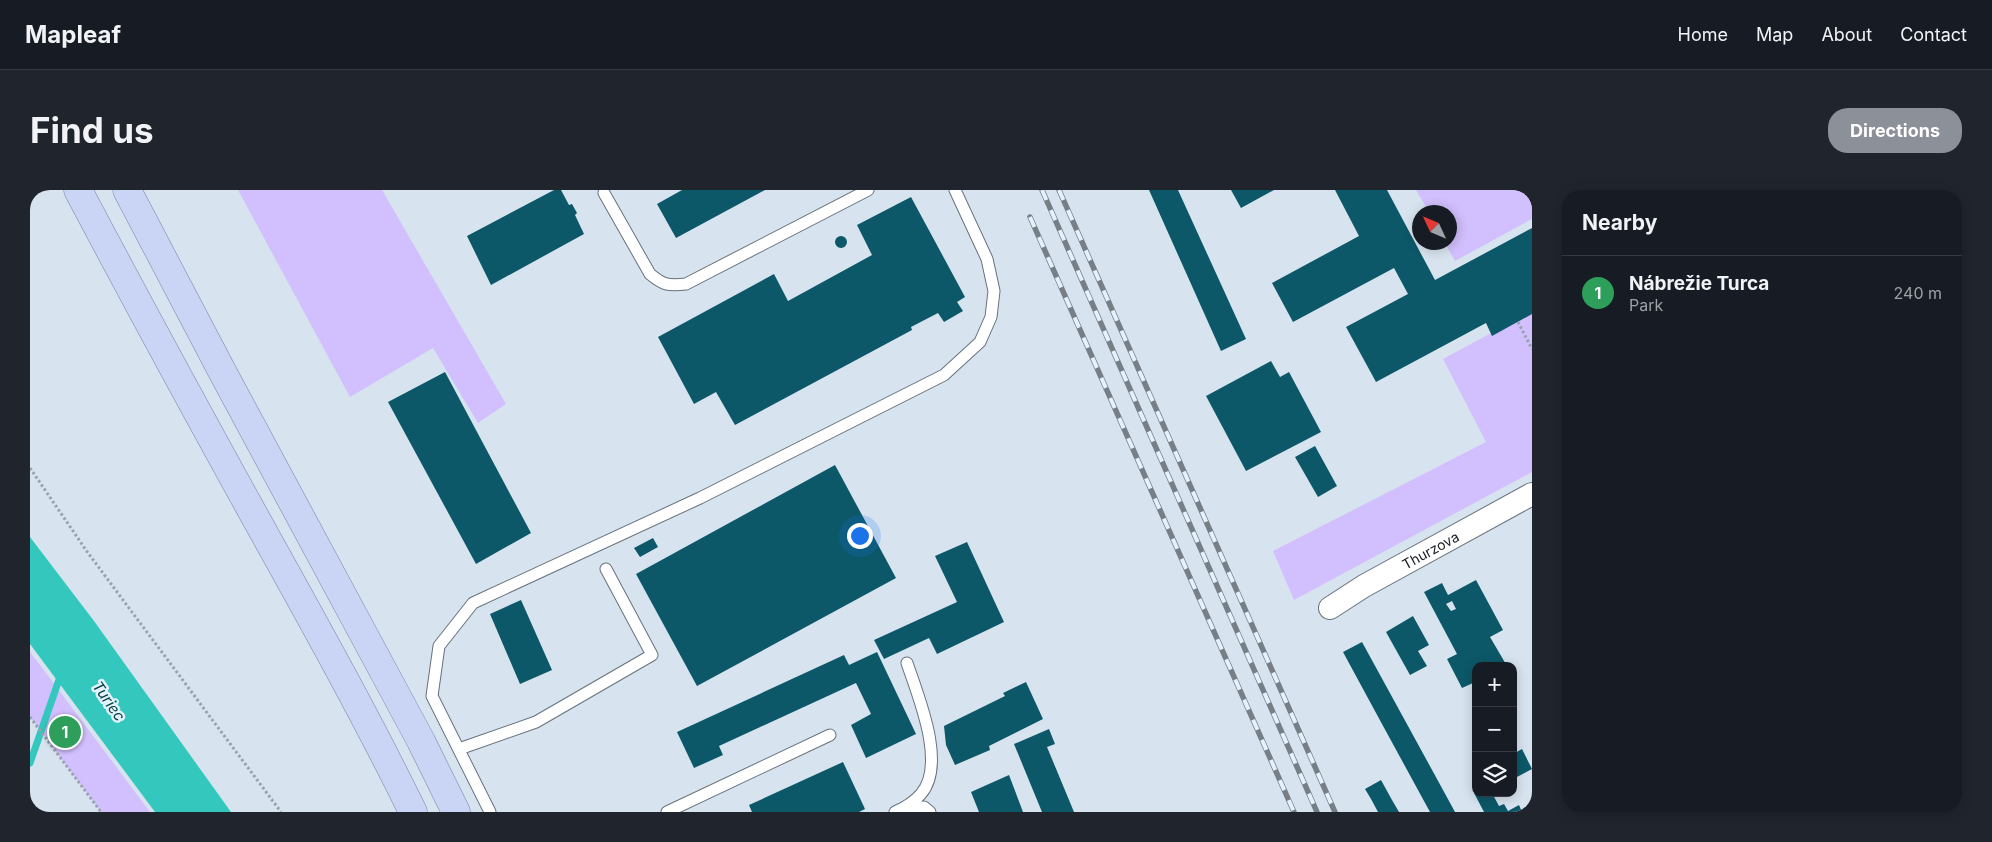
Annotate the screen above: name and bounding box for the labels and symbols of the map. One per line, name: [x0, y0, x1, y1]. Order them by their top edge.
north arrow: [1412, 205, 1457, 250]
your location: [847, 523, 873, 549]
street label: Thurzova: [1399, 527, 1462, 572]
water label: Turiec: [89, 677, 130, 725]
pin: 1: [49, 713, 81, 751]

